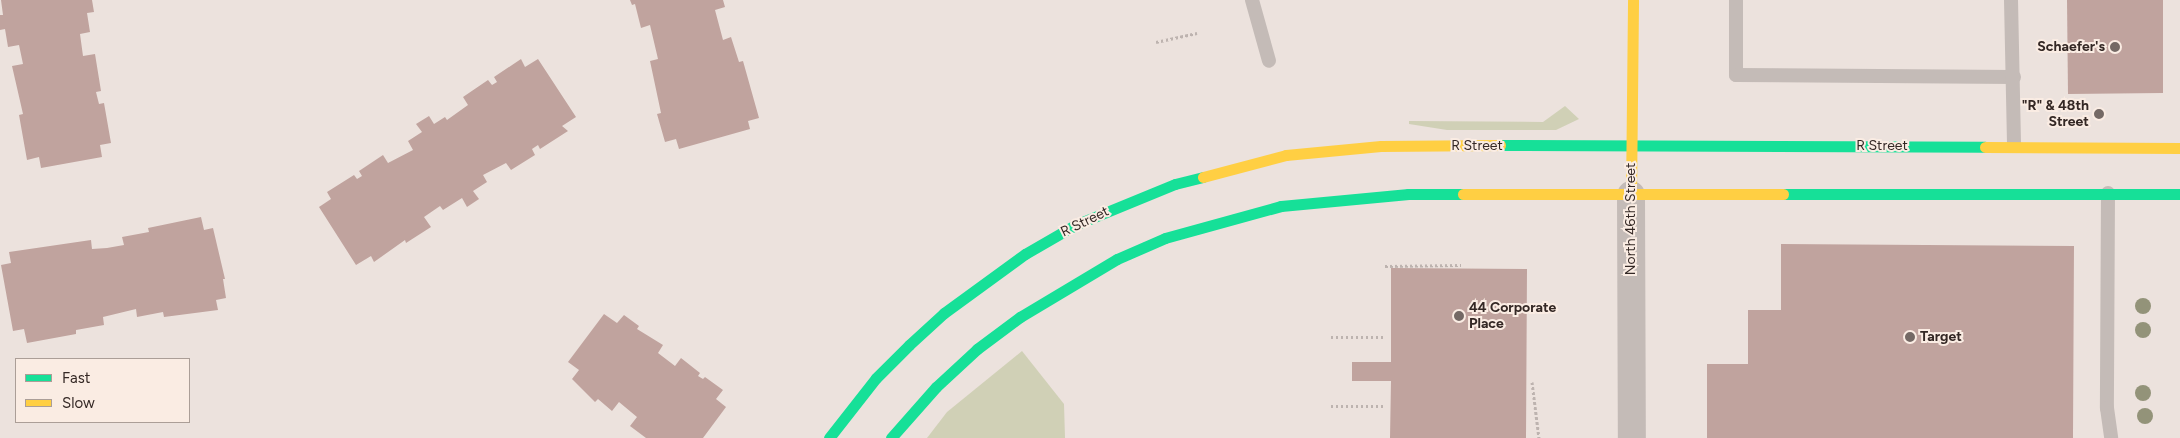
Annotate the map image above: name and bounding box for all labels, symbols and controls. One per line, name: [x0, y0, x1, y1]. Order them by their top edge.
place label: Schaefer's: [2037, 39, 2105, 55]
marker: Schaefer's: [2109, 41, 2121, 53]
place label: "R" & 48th Street: [2022, 98, 2089, 130]
marker: "R" & 48th Street: [2093, 108, 2105, 120]
street label: R Street: [1451, 138, 1503, 154]
street label: R Street: [1856, 138, 1908, 154]
street label: North 46th Street: [1623, 163, 1639, 275]
street label: R Street: [1058, 203, 1112, 241]
place label: 44 Corporate Place: [1469, 300, 1556, 332]
marker: 44 Corporate Place: [1453, 310, 1465, 322]
place label: Target: [1920, 329, 1962, 345]
marker: Target: [1904, 331, 1916, 343]
legend: [15, 358, 190, 423]
text: Fast: [62, 369, 90, 387]
text: Slow: [62, 394, 95, 412]

